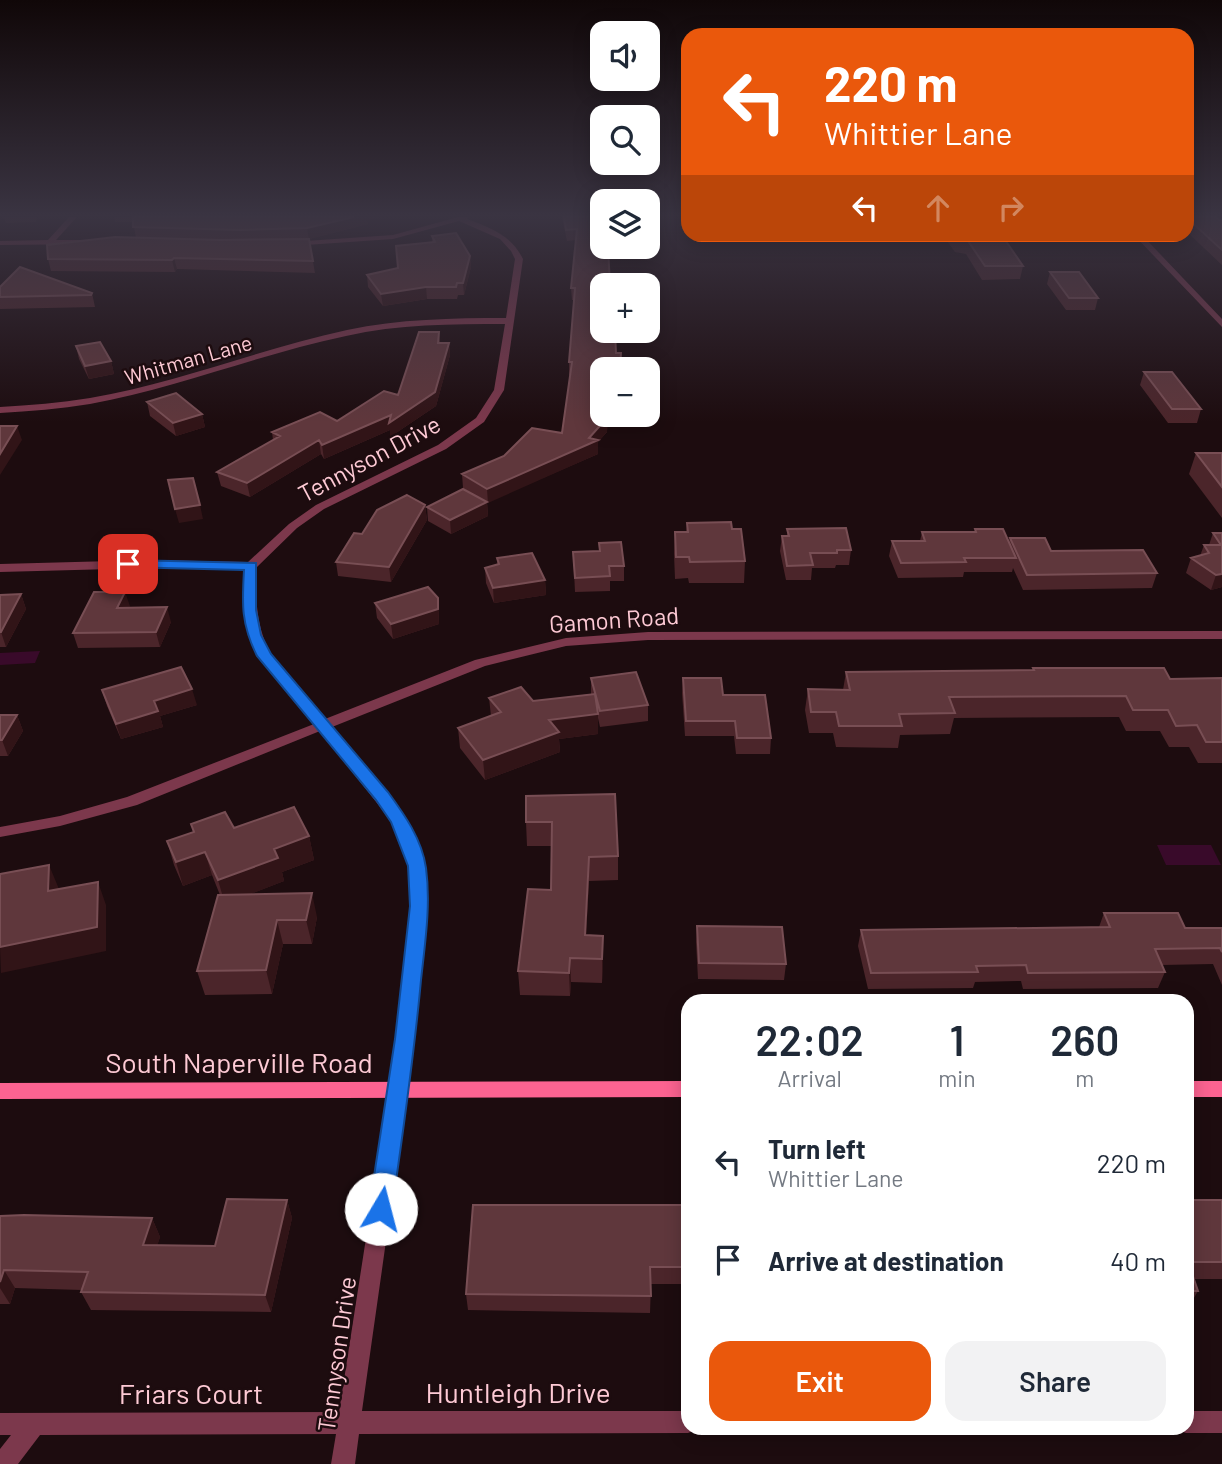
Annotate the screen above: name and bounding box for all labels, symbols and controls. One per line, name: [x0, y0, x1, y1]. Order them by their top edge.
map controls: [590, 21, 660, 427]
button: sound: [590, 21, 660, 91]
text: 220 m: [824, 53, 958, 112]
icon: left: [709, 56, 800, 147]
button: search: [590, 105, 660, 175]
text: Whittier Lane: [824, 113, 1013, 151]
button: layers: [590, 189, 660, 259]
icon: left: [846, 189, 884, 227]
icon: ahead: [919, 189, 957, 227]
icon: right: [992, 189, 1030, 227]
button: +: [590, 273, 660, 343]
street label: Whitman Lane: [121, 329, 255, 389]
button: −: [590, 357, 660, 427]
street label: Tennyson Drive: [293, 408, 445, 508]
pin: [98, 534, 158, 594]
icon: arrive: [109, 545, 147, 583]
street label: Gamon Road: [548, 600, 680, 638]
text: 22:02: [756, 1014, 864, 1064]
text: 1: [950, 1014, 964, 1064]
text: 260: [1050, 1014, 1119, 1064]
street label: South Naperville Road: [105, 1045, 373, 1079]
text: Arrival: [778, 1064, 842, 1092]
text: min: [938, 1064, 976, 1092]
text: m: [1075, 1064, 1094, 1092]
text: Turn left: [768, 1133, 866, 1164]
icon: left: [709, 1143, 747, 1181]
text: 220 m: [1097, 1147, 1166, 1178]
text: Whittier Lane: [768, 1164, 904, 1192]
position arrow: [344, 1172, 418, 1246]
icon: arrive: [709, 1241, 747, 1279]
text: Arrive at destination: [768, 1245, 1004, 1276]
text: 40 m: [1110, 1245, 1166, 1276]
street label: Tennyson Drive: [311, 1274, 361, 1434]
button: Exit: [709, 1341, 931, 1421]
button: Share: [945, 1341, 1166, 1421]
street label: Huntleigh Drive: [425, 1375, 611, 1409]
street label: Friars Court: [119, 1376, 263, 1410]

